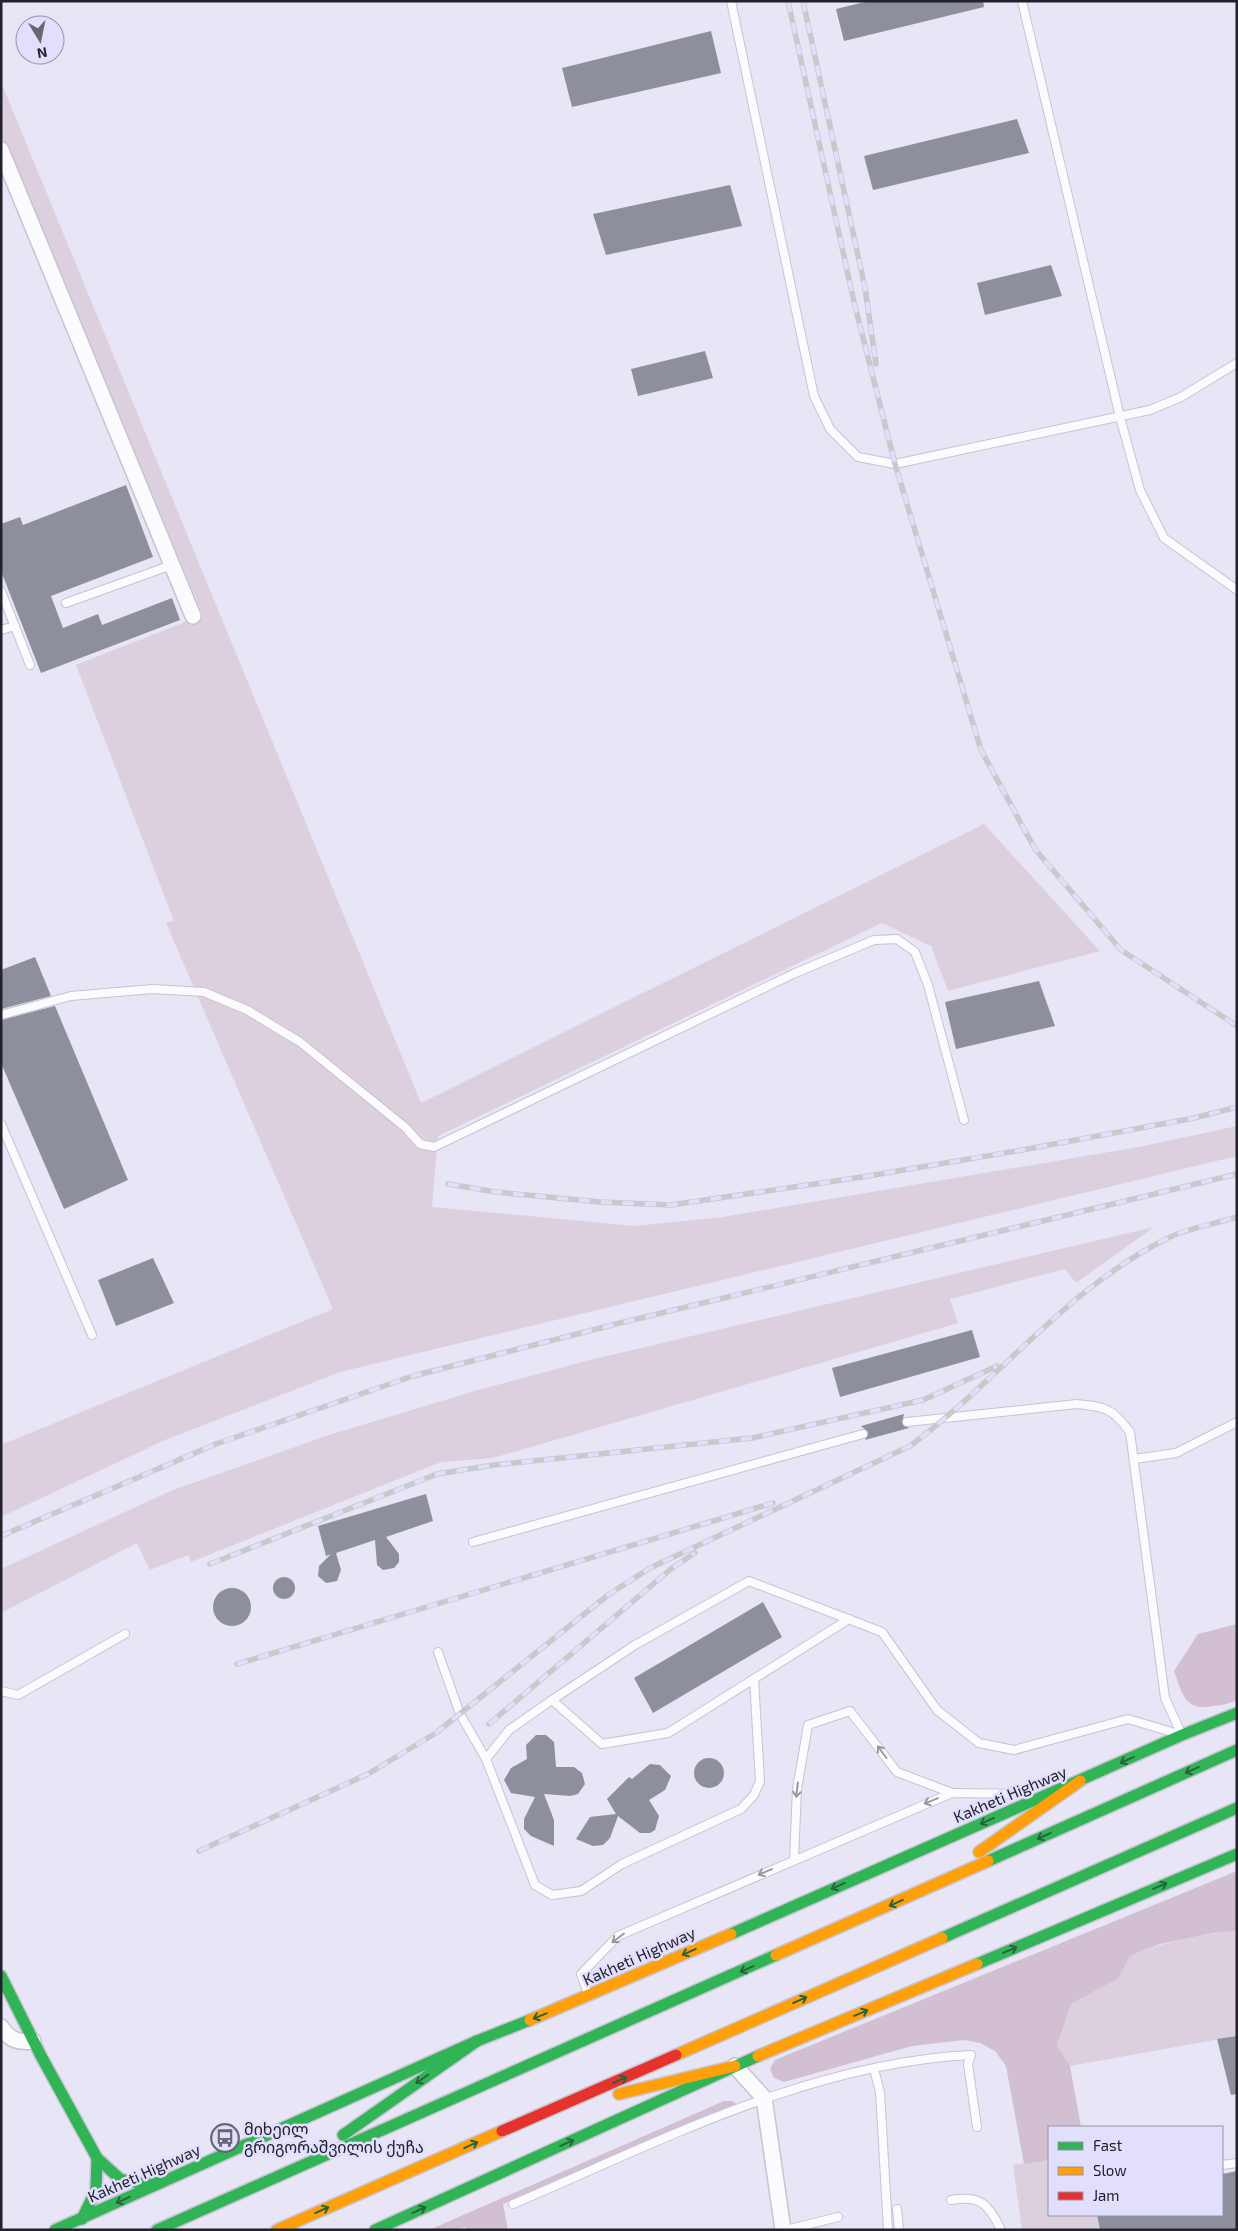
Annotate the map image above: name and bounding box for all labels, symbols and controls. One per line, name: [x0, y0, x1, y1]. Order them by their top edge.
north arrow: [15, 15, 65, 65]
text: N: [36, 44, 49, 63]
one-way arrow: [876, 1746, 887, 1759]
one-way arrow: [1120, 1755, 1135, 1765]
street label: Kakheti Highway: [950, 1761, 1070, 1826]
one-way arrow: [1185, 1766, 1200, 1775]
one-way arrow: [792, 1782, 802, 1798]
one-way arrow: [924, 1797, 939, 1806]
one-way arrow: [980, 1817, 995, 1827]
one-way arrow: [1037, 1832, 1052, 1842]
one-way arrow: [758, 1867, 773, 1877]
one-way arrow: [1152, 1881, 1167, 1891]
one-way arrow: [831, 1882, 846, 1892]
one-way arrow: [889, 1898, 904, 1908]
street label: Kakheti Highway: [580, 1922, 698, 1989]
one-way arrow: [611, 1932, 624, 1943]
one-way arrow: [1002, 1944, 1017, 1954]
one-way arrow: [682, 1947, 697, 1957]
one-way arrow: [740, 1964, 755, 1974]
one-way arrow: [792, 1995, 807, 2005]
one-way arrow: [853, 2008, 868, 2017]
one-way arrow: [533, 2011, 548, 2021]
one-way arrow: [416, 2074, 430, 2084]
one-way arrow: [612, 2075, 627, 2085]
place label: მიხეილ გრიგორაშვილის ქუჩა: [244, 2119, 424, 2158]
bus stop icon: მიხეილ გრიგორაშვილის ქუჩა: [210, 2123, 240, 2153]
legend: [1048, 2126, 1223, 2216]
text: Fast: [1093, 2136, 1123, 2154]
one-way arrow: [559, 2137, 574, 2147]
street label: Kakheti Highway: [85, 2139, 203, 2206]
one-way arrow: [463, 2140, 478, 2150]
text: Slow: [1093, 2161, 1127, 2179]
text: Jam: [1093, 2186, 1119, 2204]
one-way arrow: [116, 2196, 131, 2206]
one-way arrow: [411, 2204, 426, 2214]
one-way arrow: [314, 2205, 329, 2215]

